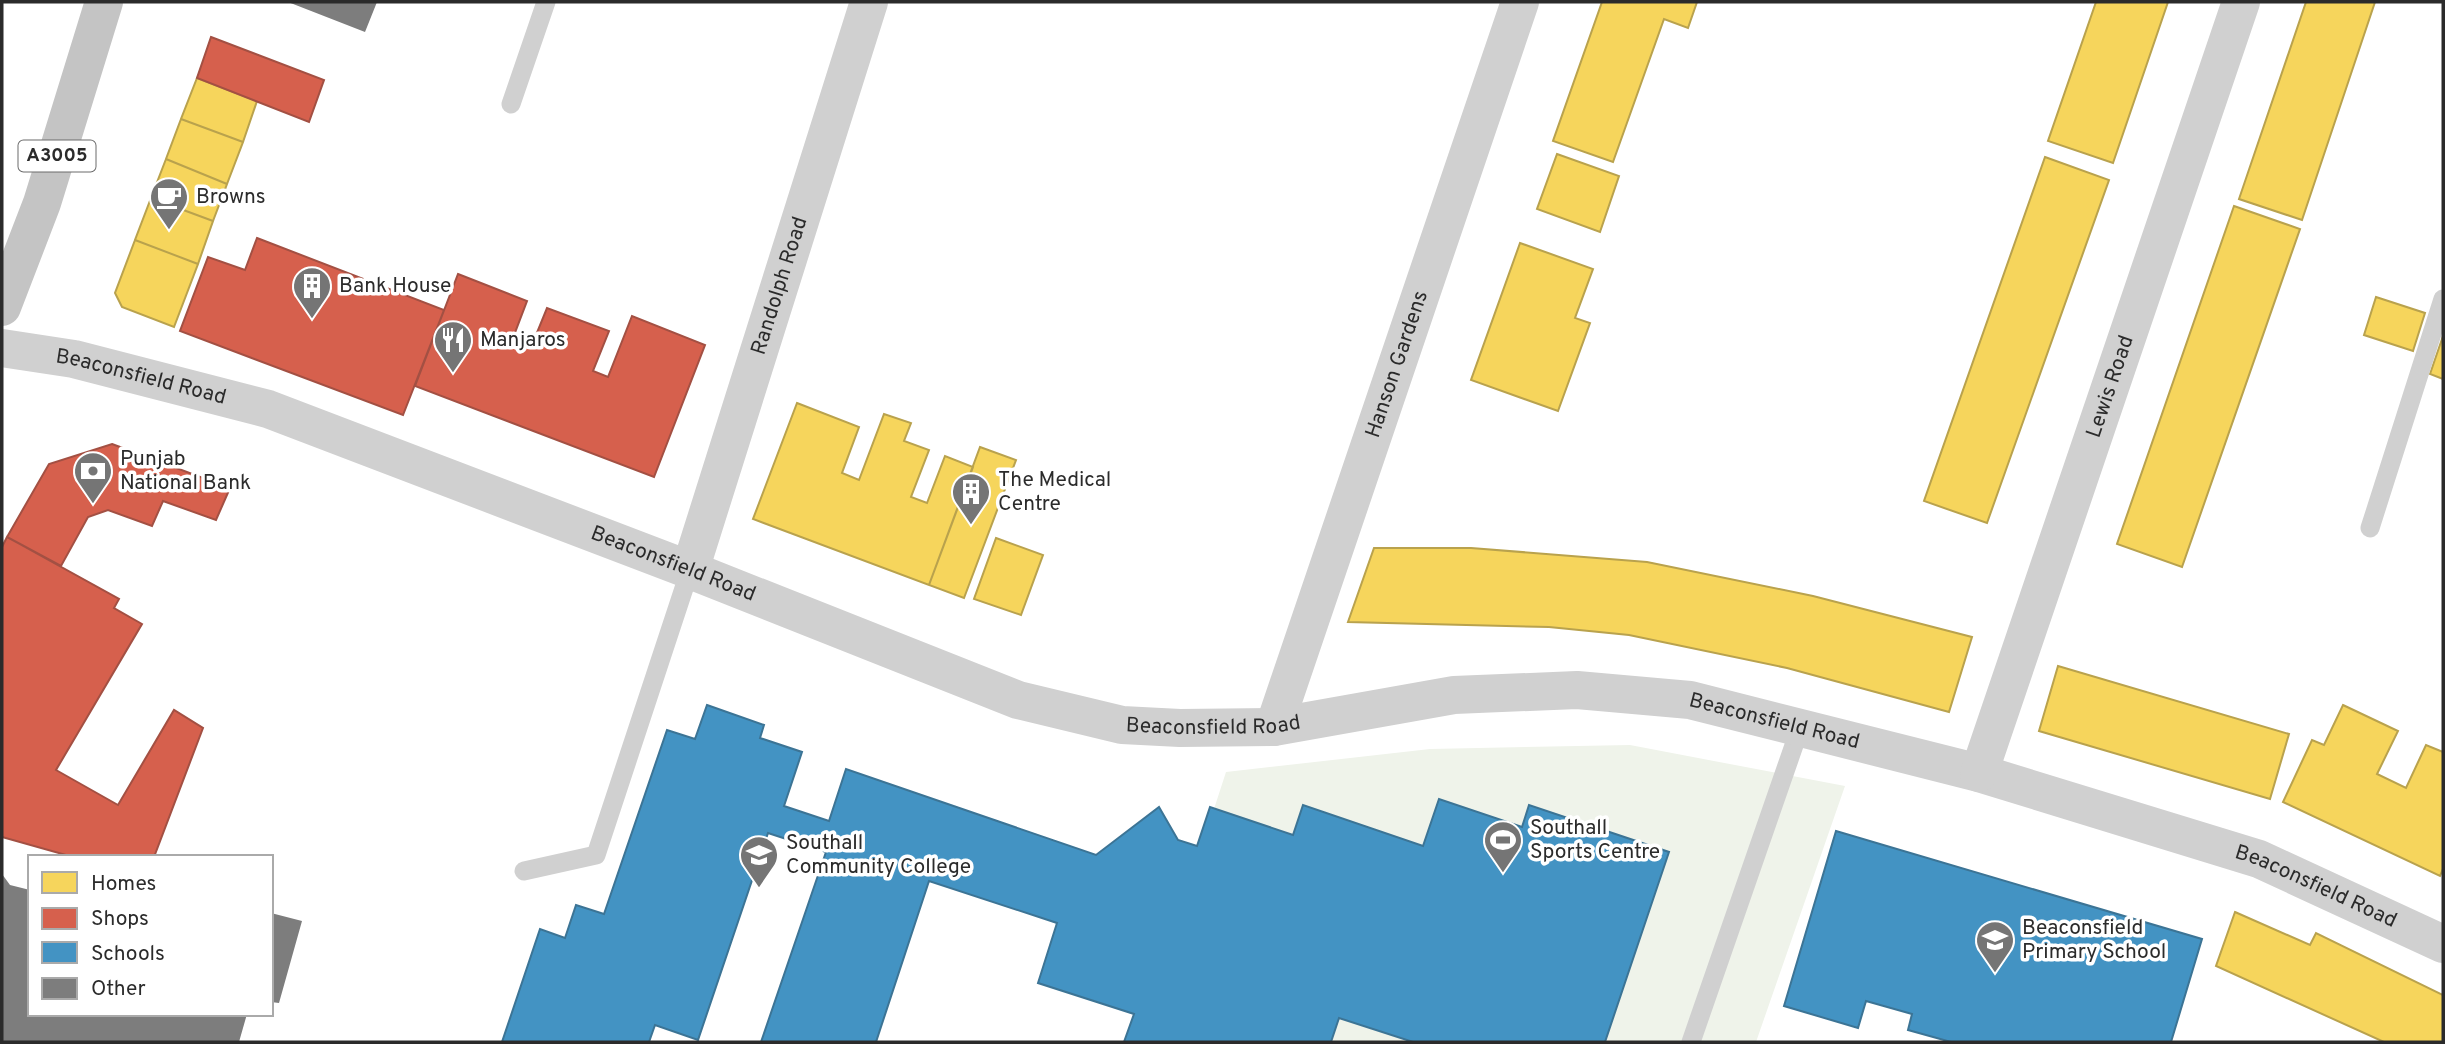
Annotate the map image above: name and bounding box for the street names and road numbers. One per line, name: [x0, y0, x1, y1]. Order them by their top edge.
road number: A3005: [18, 140, 96, 172]
street label: Randolph Road: [745, 213, 814, 358]
street label: Hanson Gardens: [1360, 287, 1435, 441]
street label: Lewis Road: [2080, 332, 2140, 442]
street label: Beaconsfield Road: [54, 343, 229, 411]
street label: Beaconsfield Road: [587, 520, 760, 608]
street label: Beaconsfield Road: [1686, 687, 1862, 756]
street label: Beaconsfield Road: [1125, 709, 1303, 742]
street label: Beaconsfield Road: [2232, 839, 2401, 934]

